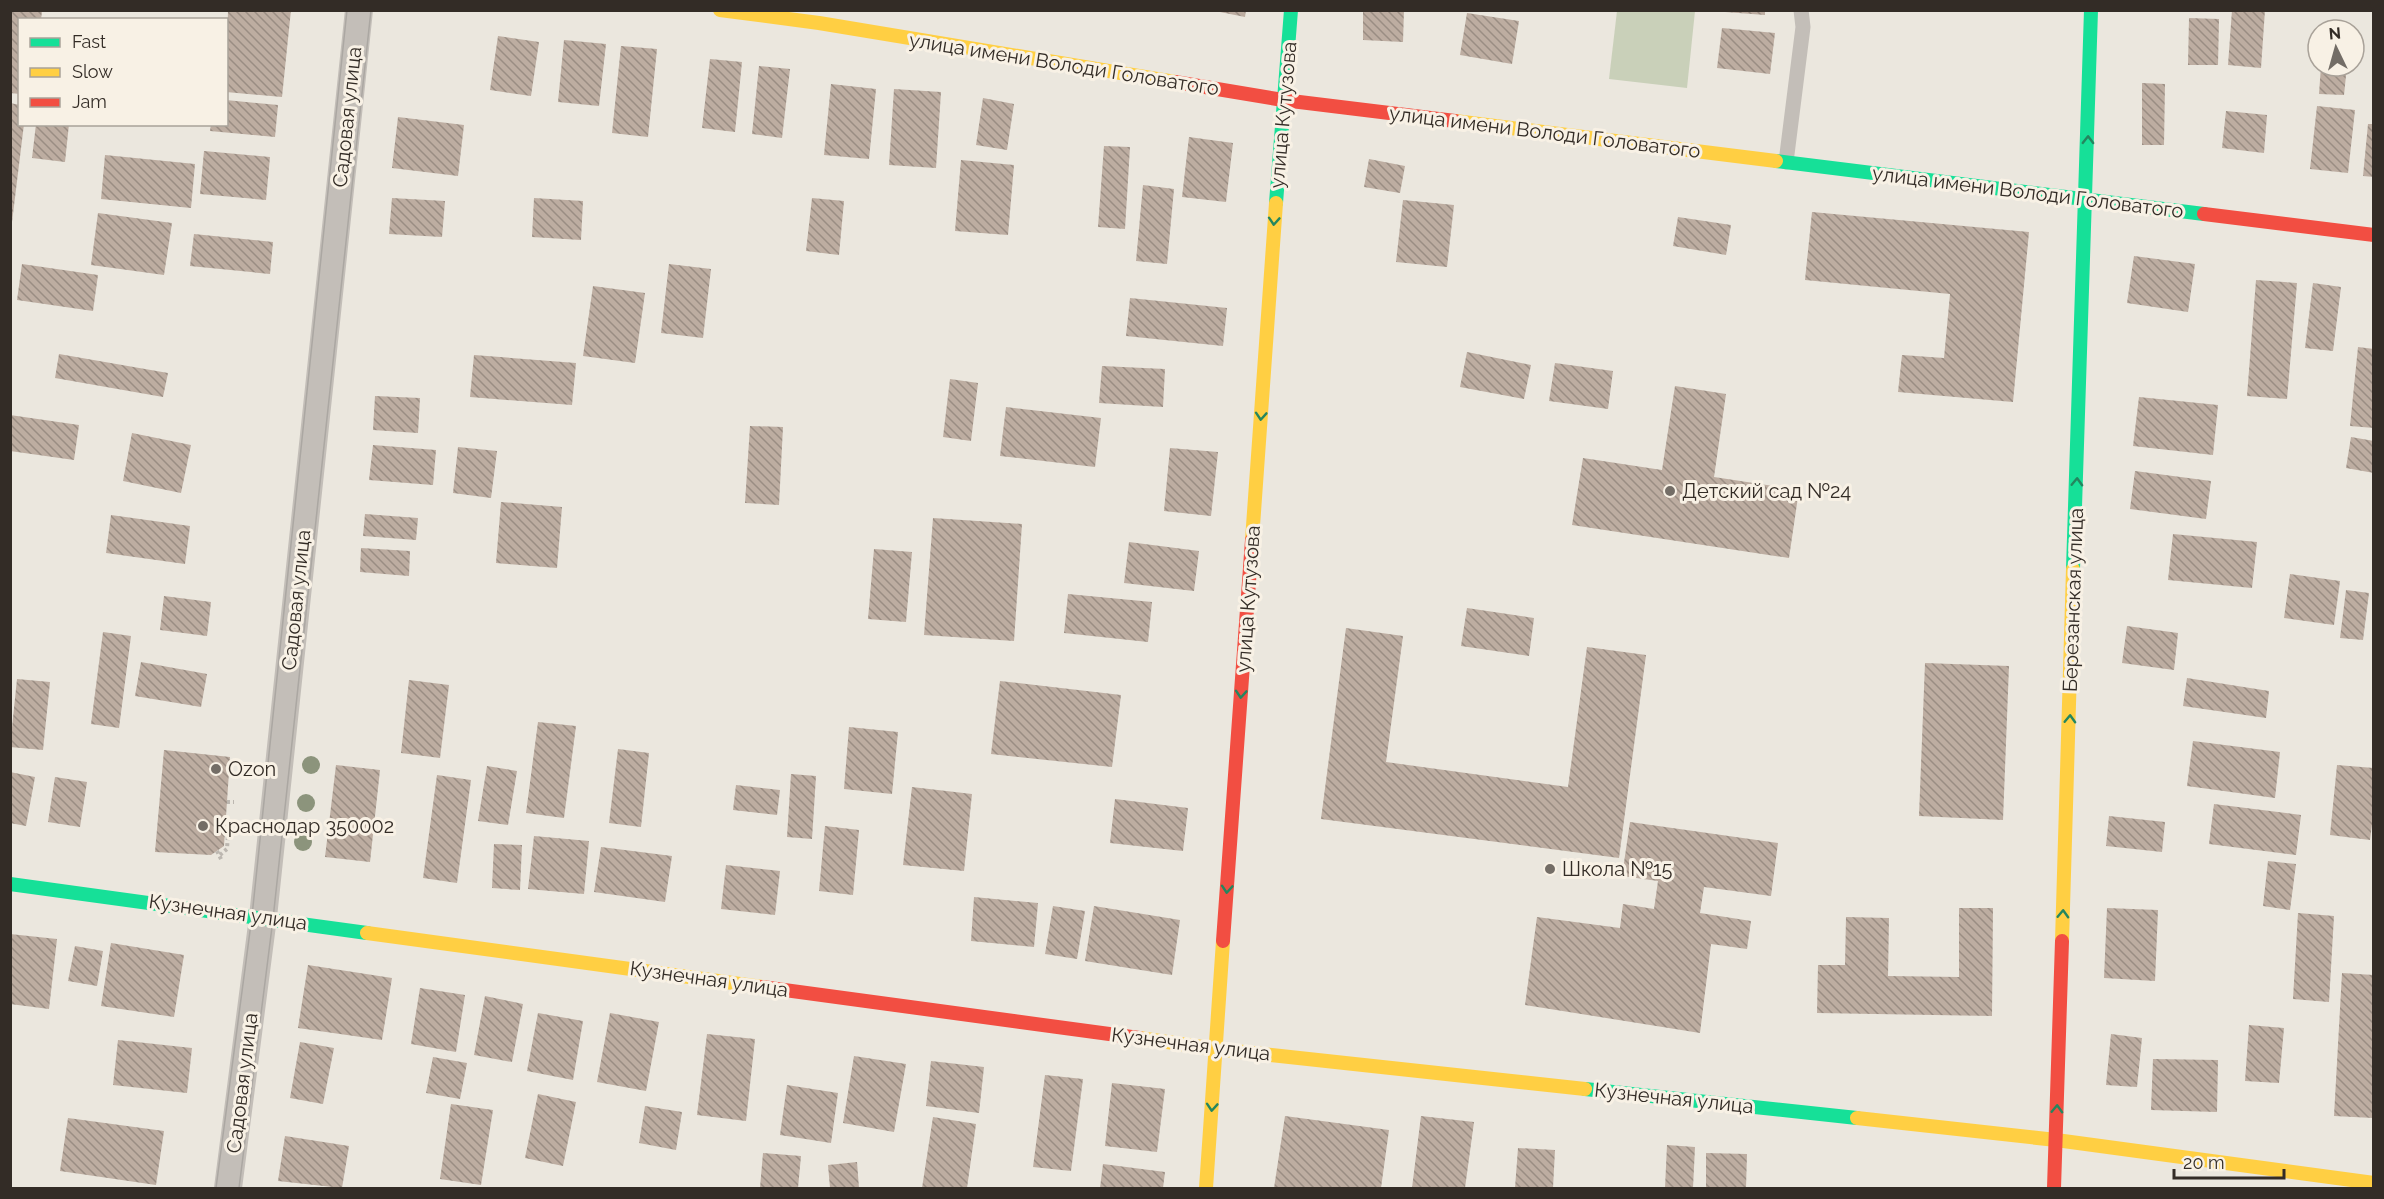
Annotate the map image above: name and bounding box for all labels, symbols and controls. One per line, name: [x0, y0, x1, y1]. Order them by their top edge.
legend: [18, 18, 228, 126]
north arrow: [2306, 18, 2366, 78]
text: N: [2328, 24, 2342, 44]
street label: улица имени Володи Головатого: [907, 28, 1221, 100]
text: Fast: [72, 31, 106, 52]
street label: улица Кутузова: [1265, 40, 1301, 190]
street label: Садовая улица: [328, 46, 366, 188]
text: Slow: [72, 61, 113, 82]
text: Jam: [72, 91, 107, 112]
street label: улица имени Володи Головатого: [1388, 101, 1702, 163]
one-way arrow: [2082, 136, 2094, 145]
street label: улица имени Володи Головатого: [1871, 161, 2185, 223]
one-way arrow: [1268, 217, 1281, 226]
one-way arrow: [1254, 411, 1267, 420]
one-way arrow: [2071, 478, 2084, 487]
place label: Детский сад №24: [1682, 479, 1851, 503]
marker: Детский сад №24: [1663, 484, 1677, 498]
street label: Березанская улица: [2058, 507, 2088, 693]
street label: улица Кутузова: [1231, 525, 1265, 673]
street label: Садовая улица: [277, 529, 315, 671]
one-way arrow: [1235, 690, 1248, 699]
one-way arrow: [2063, 715, 2076, 724]
place label: Ozon: [228, 757, 276, 781]
marker: Ozon: [209, 762, 223, 776]
place label: Краснодар 350002: [215, 814, 394, 838]
marker: Краснодар 350002: [196, 819, 210, 833]
place label: Школа №15: [1562, 857, 1672, 881]
marker: Школа №15: [1543, 862, 1557, 876]
one-way arrow: [1221, 884, 1234, 893]
street label: Кузнечная улица: [147, 889, 309, 935]
one-way arrow: [2057, 910, 2070, 919]
street label: Кузнечная улица: [628, 956, 790, 1002]
street label: Садовая улица: [221, 1011, 263, 1155]
street label: Кузнечная улица: [1110, 1022, 1272, 1066]
street label: Кузнечная улица: [1593, 1078, 1755, 1118]
one-way arrow: [1205, 1103, 1218, 1112]
one-way arrow: [2051, 1105, 2063, 1114]
scale bar: [2174, 1142, 2284, 1180]
text: 20 m: [2183, 1152, 2225, 1173]

